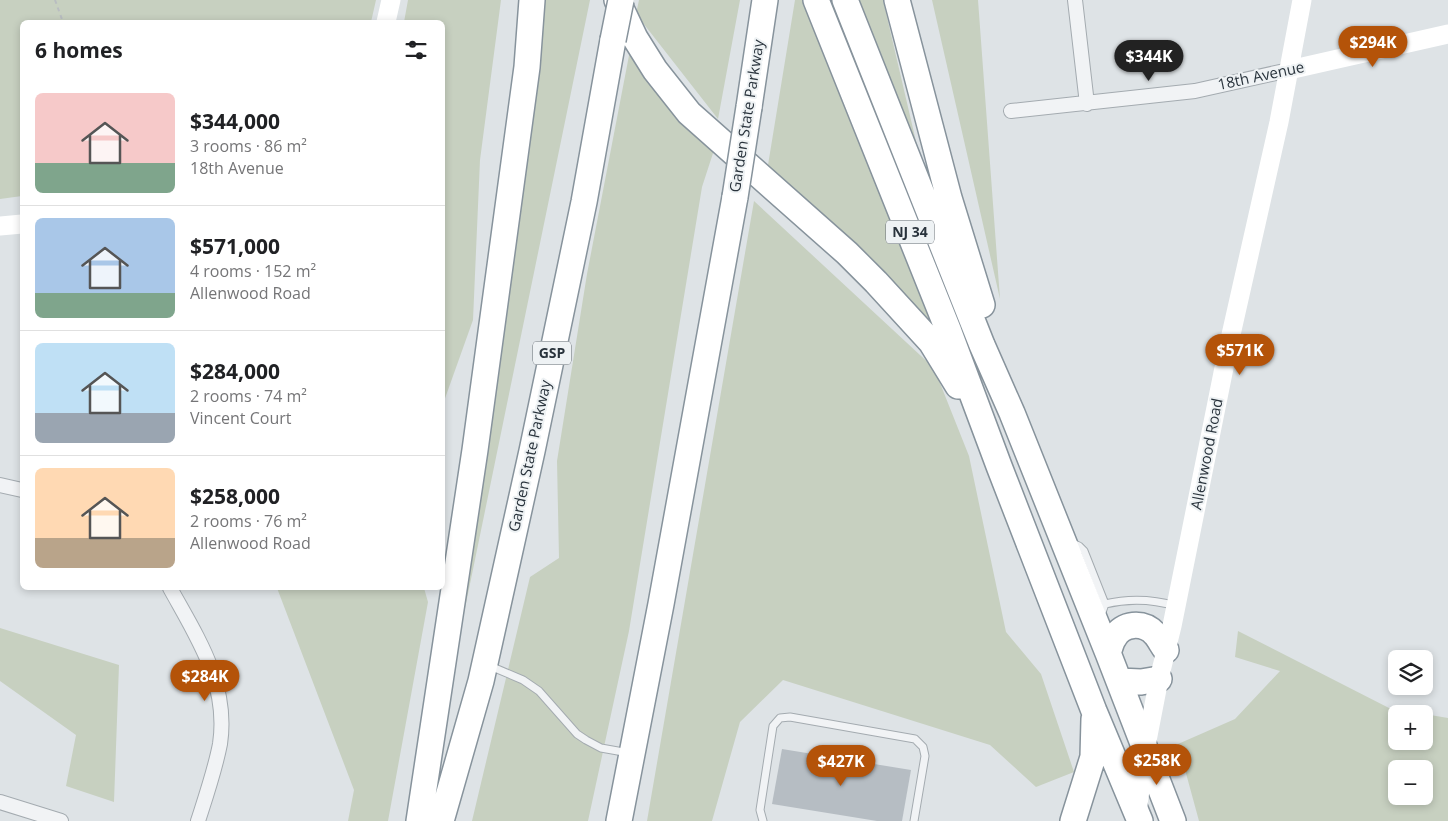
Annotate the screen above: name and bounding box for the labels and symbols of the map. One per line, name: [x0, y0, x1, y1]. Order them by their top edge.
pin: $294K: [1338, 26, 1408, 68]
street label: Garden State Parkway: [724, 38, 768, 194]
pin: $344K: [1114, 39, 1184, 82]
street label: 18th Avenue: [1216, 56, 1306, 94]
road number: NJ 34: [886, 220, 934, 243]
pin: $571K: [1205, 334, 1275, 376]
road number: GSP: [533, 342, 571, 364]
street label: Garden State Parkway: [503, 378, 555, 533]
street label: Allenwood Road: [1185, 396, 1227, 511]
pin: $284K: [170, 660, 240, 702]
pin: $427K: [806, 744, 876, 787]
pin: $258K: [1122, 744, 1192, 786]

